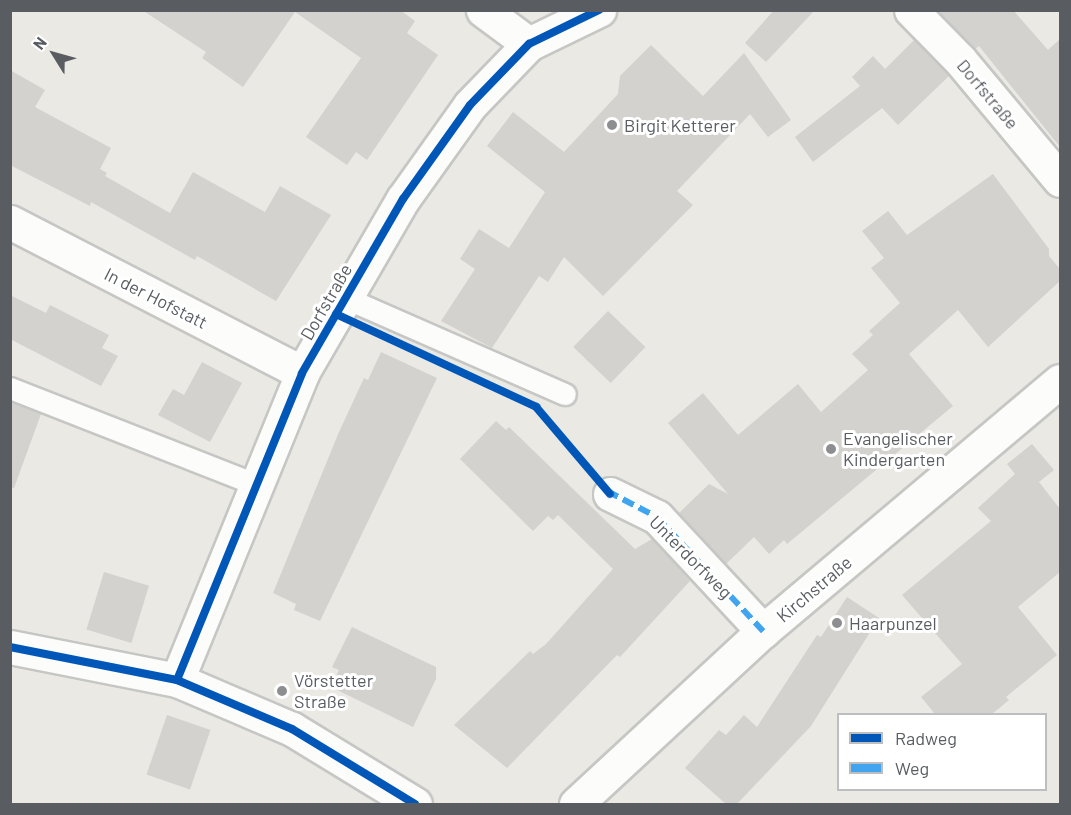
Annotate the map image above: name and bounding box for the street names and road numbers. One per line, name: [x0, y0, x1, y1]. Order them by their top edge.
street label: Dorfstraße: [953, 55, 1023, 133]
street label: Dorfstraße: [296, 260, 356, 344]
street label: In der Hofstatt: [101, 263, 211, 333]
street label: Unterdorfweg: [645, 511, 737, 603]
street label: Kirchstraße: [772, 551, 856, 627]

